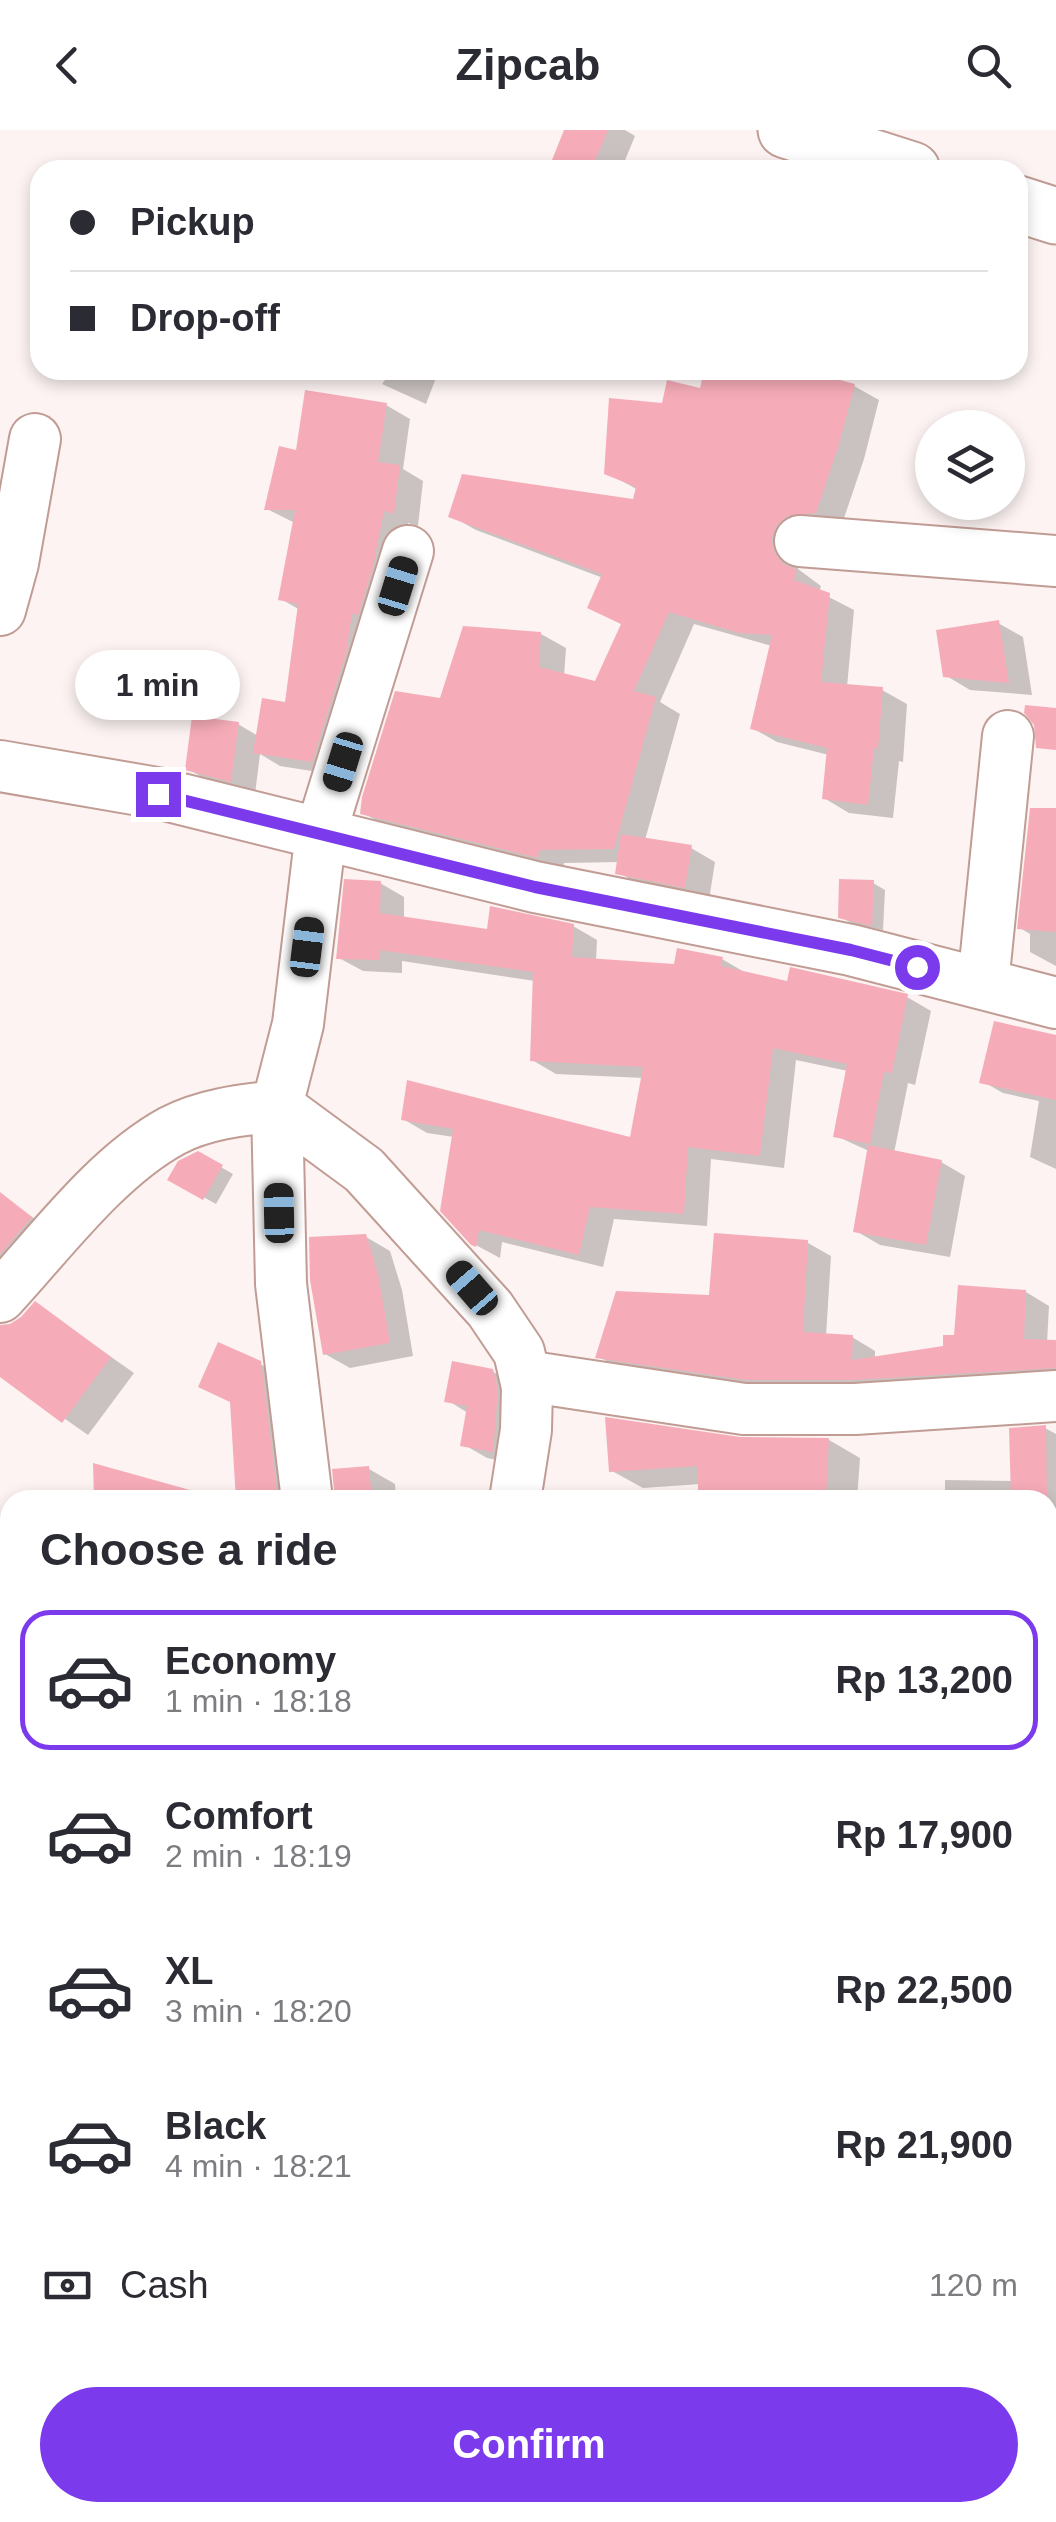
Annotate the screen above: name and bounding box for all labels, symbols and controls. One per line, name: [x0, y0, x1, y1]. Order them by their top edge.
icon: back: [40, 38, 95, 93]
icon: search: [961, 38, 1016, 93]
text: Zipcab: [455, 39, 601, 90]
text: Pickup: [130, 201, 255, 243]
text: Drop-off: [130, 297, 280, 339]
map controls: [915, 410, 1025, 520]
button: layers: [915, 410, 1025, 520]
car: [375, 553, 421, 619]
callout: 1 min: [76, 649, 240, 719]
text: 1 min: [116, 667, 199, 703]
car: [320, 729, 366, 795]
route end: [136, 772, 181, 817]
car: [288, 915, 326, 979]
route start: [895, 945, 940, 990]
car: [263, 1183, 295, 1243]
car: [441, 1256, 503, 1320]
text: Choose a ride: [40, 1524, 338, 1575]
icon: car: [45, 1635, 135, 1725]
text: Economy: [165, 1640, 336, 1682]
text: Rp 13,200: [836, 1659, 1013, 1701]
text: 1 min · 18:18: [165, 1683, 352, 1719]
icon: car: [45, 1790, 135, 1880]
text: Comfort: [165, 1795, 313, 1837]
text: Rp 17,900: [836, 1814, 1013, 1856]
text: 2 min · 18:19: [165, 1838, 352, 1874]
icon: car: [45, 1945, 135, 2035]
text: XL: [165, 1950, 214, 1992]
text: Rp 22,500: [836, 1969, 1013, 2011]
text: 3 min · 18:20: [165, 1993, 352, 2029]
icon: car: [45, 2100, 135, 2190]
text: Black: [165, 2105, 266, 2147]
text: Rp 21,900: [836, 2124, 1013, 2166]
text: 4 min · 18:21: [165, 2148, 352, 2184]
icon: cash: [40, 2258, 95, 2313]
text: Cash: [120, 2264, 209, 2306]
text: 120 m: [929, 2267, 1018, 2303]
button: Confirm: [40, 2387, 1018, 2502]

